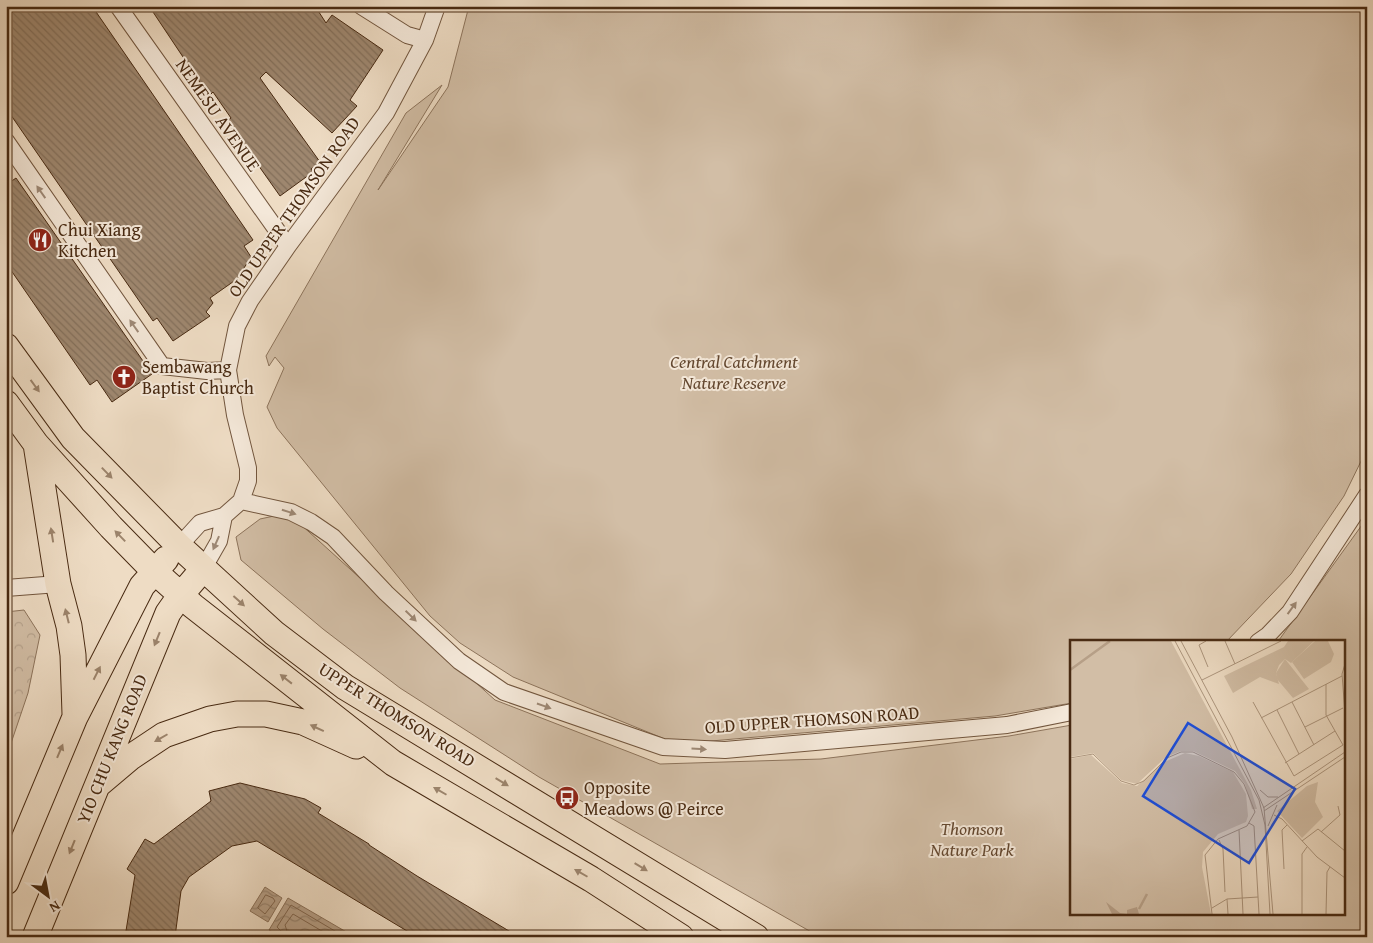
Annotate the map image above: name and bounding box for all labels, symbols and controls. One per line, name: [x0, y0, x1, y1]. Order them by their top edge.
street label: NEMESU AVENUE: [169, 53, 267, 177]
street label: OLD UPPER THOMSON ROAD: [221, 111, 366, 303]
one-way arrow: [36, 186, 46, 199]
place label: Chui Xiang Kitchen: [58, 216, 140, 264]
restaurant icon: Chui Xiang Kitchen: [27, 227, 53, 253]
one-way arrow: [129, 319, 139, 333]
park label: Central Catchment Nature Reserve: [670, 348, 798, 396]
place label: Sembawang Baptist Church: [142, 353, 254, 401]
church icon: Sembawang Baptist Church: [111, 364, 137, 390]
one-way arrow: [30, 379, 40, 393]
one-way arrow: [100, 467, 112, 479]
one-way arrow: [281, 509, 296, 517]
one-way arrow: [47, 527, 55, 543]
one-way arrow: [114, 531, 126, 543]
one-way arrow: [212, 536, 220, 550]
one-way arrow: [233, 595, 245, 607]
one-way arrow: [1287, 601, 1297, 614]
one-way arrow: [63, 609, 71, 624]
one-way arrow: [405, 610, 417, 622]
one-way arrow: [153, 632, 161, 646]
inset map: [1070, 640, 1346, 916]
street label: UPPER THOMSON ROAD: [314, 655, 481, 774]
one-way arrow: [93, 666, 101, 680]
street label: YIO CHU KANG ROAD: [69, 670, 154, 828]
one-way arrow: [279, 674, 293, 684]
street label: OLD UPPER THOMSON ROAD: [704, 699, 920, 740]
one-way arrow: [537, 702, 552, 710]
one-way arrow: [310, 724, 324, 732]
one-way arrow: [153, 734, 168, 742]
one-way arrow: [56, 744, 64, 758]
one-way arrow: [692, 745, 708, 753]
place label: Opposite Meadows @ Peirce: [584, 774, 724, 822]
one-way arrow: [496, 777, 509, 786]
bus stop icon: Opposite Meadows @ Peirce: [554, 785, 580, 811]
one-way arrow: [434, 786, 447, 795]
park label: Thomson Nature Park: [929, 815, 1014, 863]
one-way arrow: [67, 840, 75, 854]
one-way arrow: [634, 862, 647, 871]
one-way arrow: [573, 869, 588, 877]
north arrow: [22, 870, 72, 920]
text: N: [45, 896, 64, 918]

